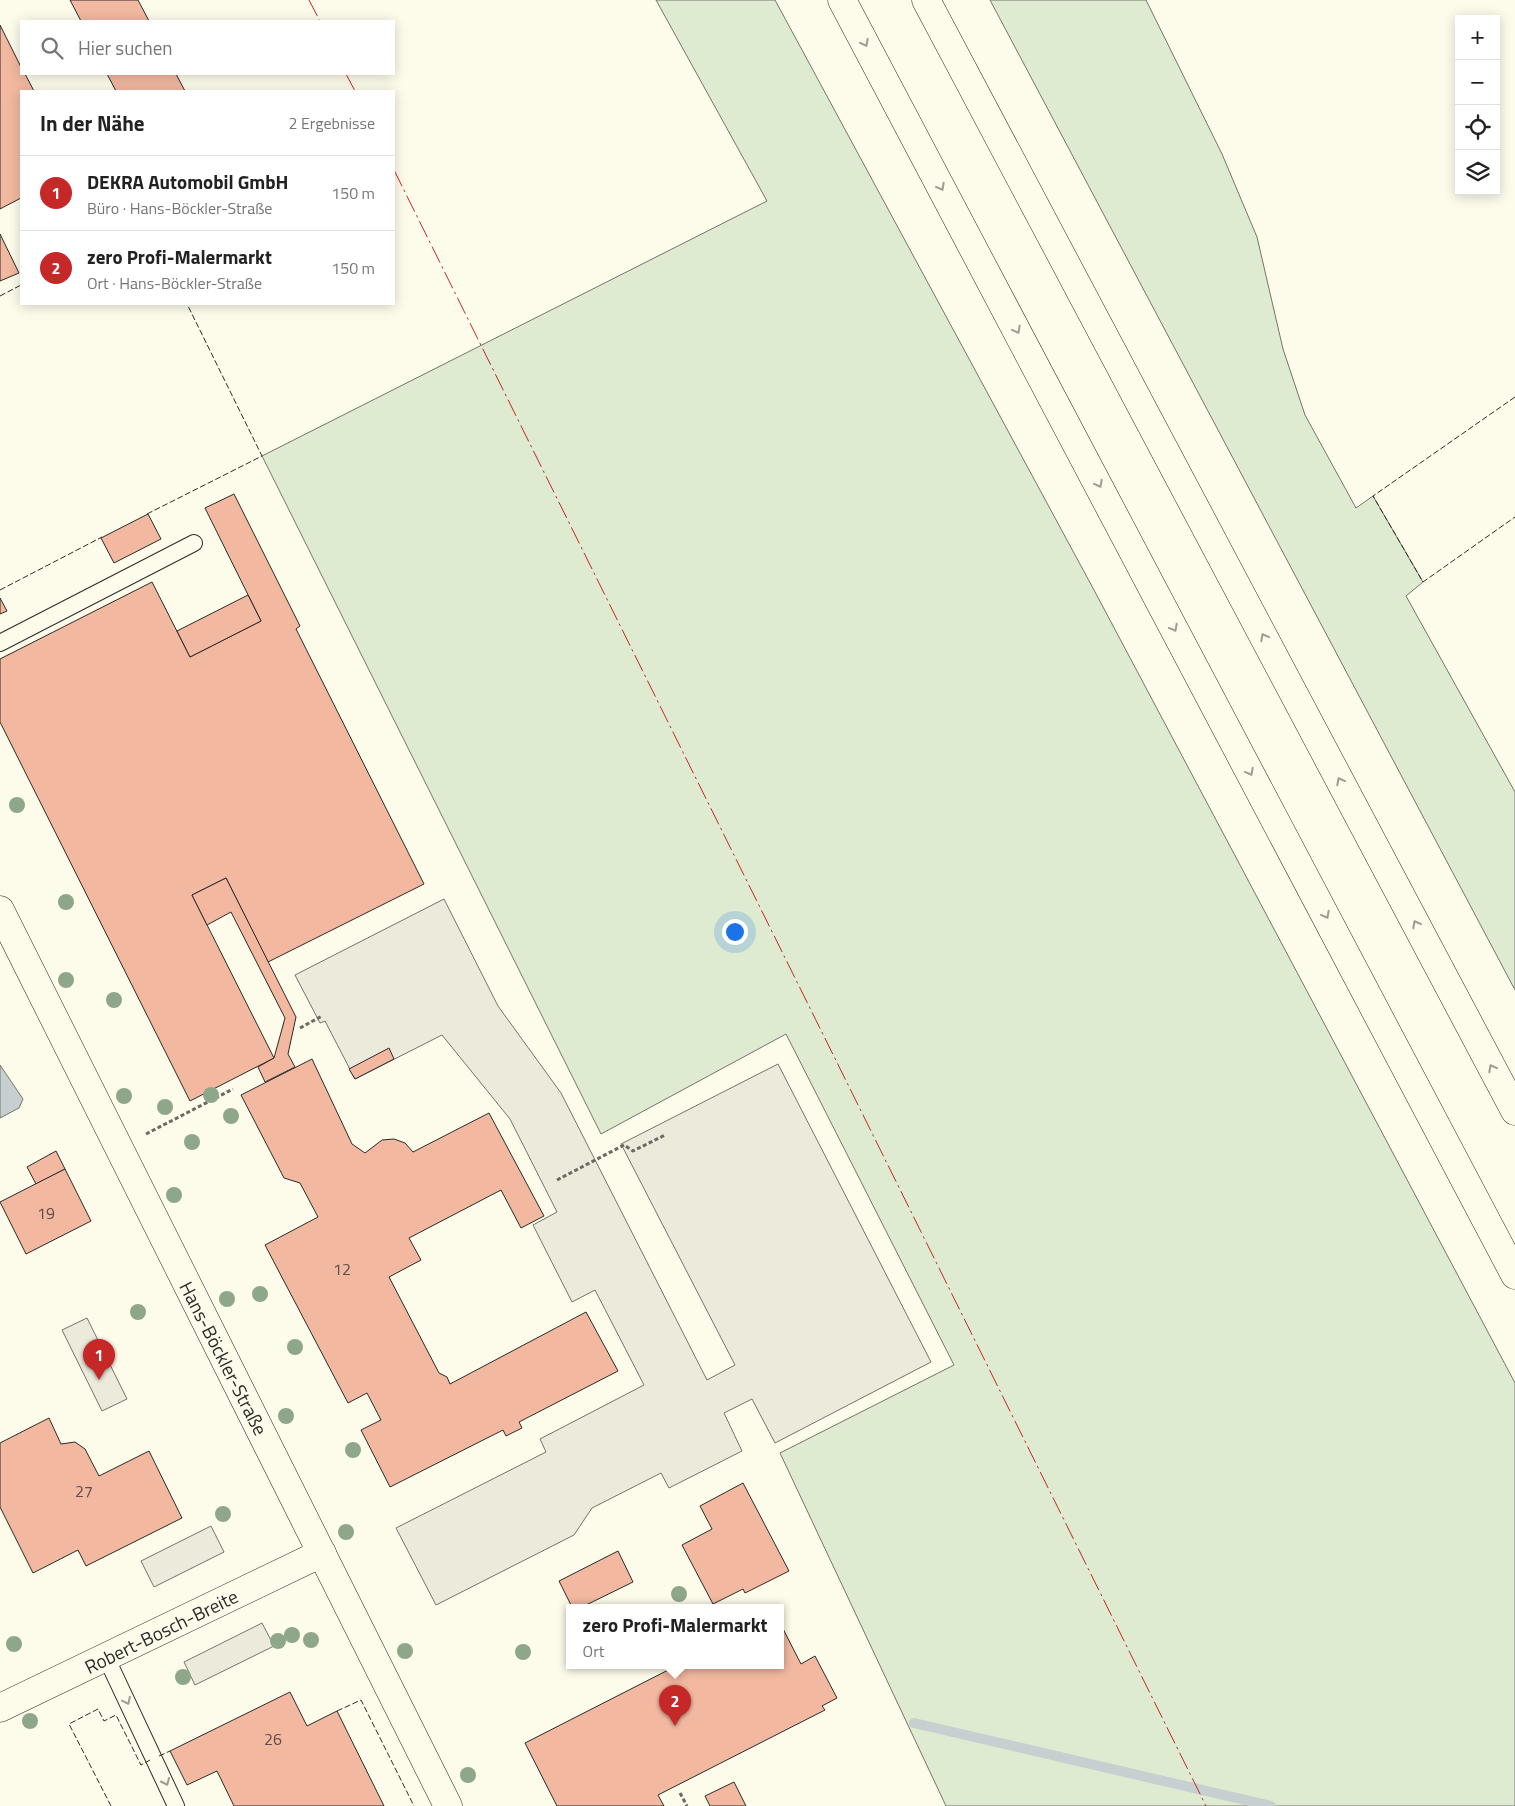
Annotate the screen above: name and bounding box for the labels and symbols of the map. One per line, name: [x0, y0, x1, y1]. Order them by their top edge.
one-way arrow: [859, 38, 869, 47]
one-way arrow: [935, 181, 945, 190]
one-way arrow: [1011, 325, 1021, 334]
one-way arrow: [1093, 479, 1103, 488]
one-way arrow: [1168, 623, 1178, 632]
one-way arrow: [1260, 633, 1270, 642]
one-way arrow: [1244, 766, 1254, 775]
one-way arrow: [1336, 777, 1346, 786]
one-way arrow: [1320, 910, 1330, 919]
your location: [722, 919, 748, 945]
one-way arrow: [1412, 920, 1422, 929]
one-way arrow: [1488, 1064, 1498, 1073]
house number: 19: [37, 1201, 55, 1225]
house number: 12: [333, 1257, 351, 1281]
street label: Hans-Böckler-Straße: [173, 1276, 275, 1440]
pin: 1: [83, 1339, 115, 1380]
house number: 27: [75, 1479, 93, 1503]
street label: Robert-Bosch-Breite: [79, 1581, 243, 1681]
pin: 2: [659, 1685, 691, 1726]
one-way arrow: [121, 1696, 131, 1705]
house number: 26: [264, 1727, 282, 1751]
one-way arrow: [159, 1777, 170, 1786]

